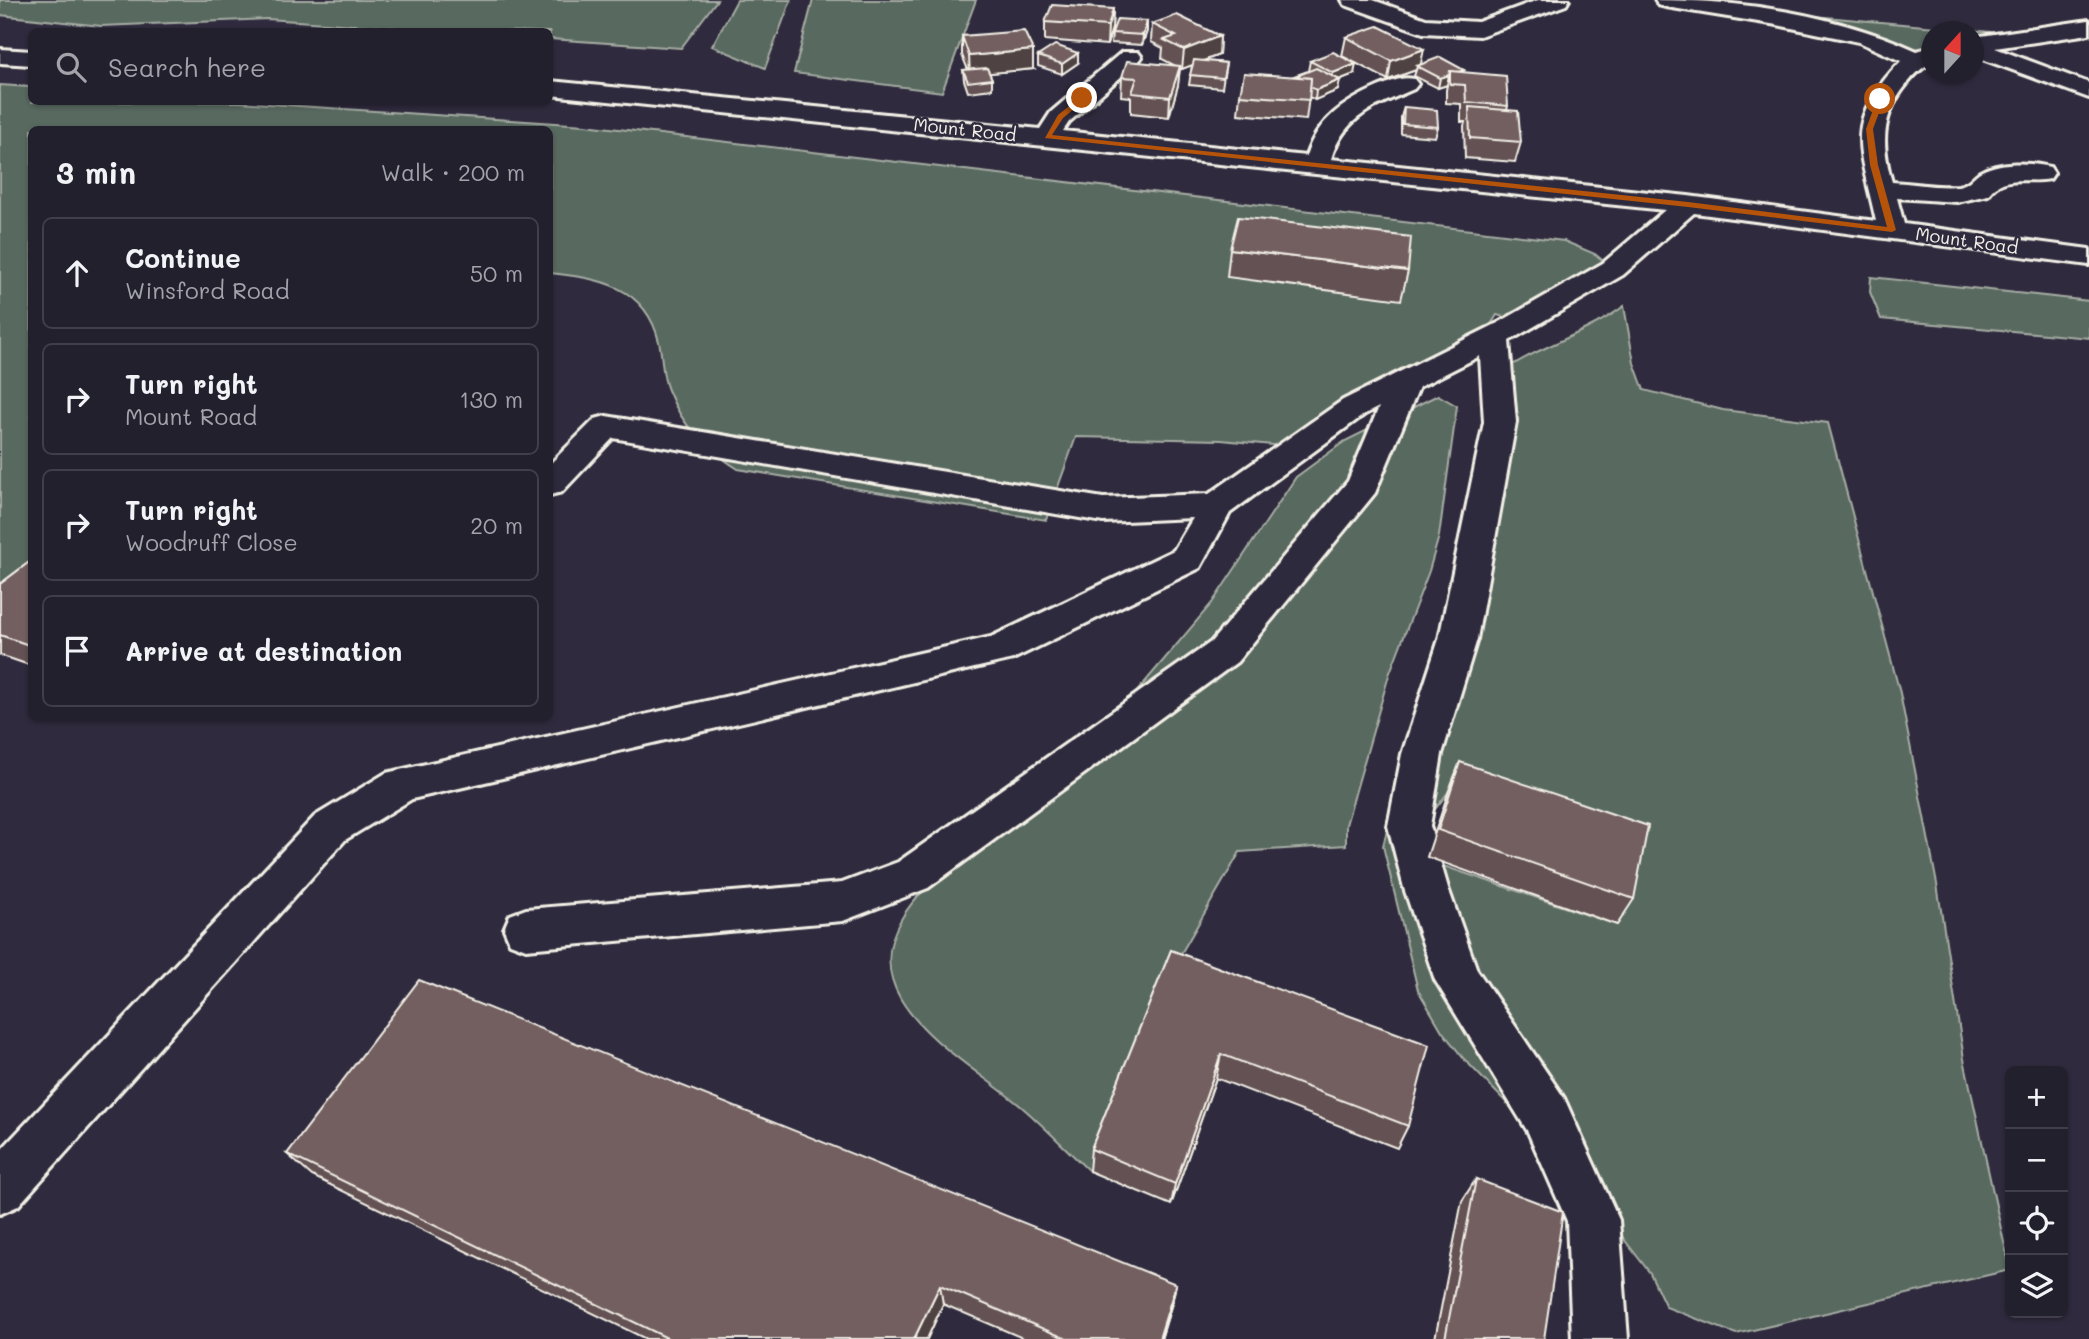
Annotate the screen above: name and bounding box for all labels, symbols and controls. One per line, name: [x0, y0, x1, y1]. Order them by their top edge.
north arrow: [1921, 21, 1984, 84]
search box: [28, 28, 553, 105]
icon: search: [52, 48, 90, 86]
text: Search here: [108, 50, 266, 84]
route end: [1066, 82, 1097, 113]
route start: [1864, 83, 1895, 114]
street label: Mount Road: [912, 112, 1018, 146]
text: 3 min: [56, 152, 136, 192]
text: Walk · 200 m: [381, 157, 525, 187]
street label: Mount Road: [1914, 221, 2020, 259]
text: Continue: [125, 241, 241, 275]
icon: ahead: [58, 254, 96, 292]
text: 50 m: [470, 258, 523, 288]
text: Winsford Road: [125, 275, 290, 305]
text: Turn right: [125, 367, 258, 401]
icon: right: [58, 380, 96, 418]
text: 130 m: [459, 384, 523, 414]
text: Mount Road: [125, 401, 257, 431]
text: Turn right: [125, 493, 258, 527]
icon: right: [58, 506, 96, 544]
text: 20 m: [470, 510, 523, 540]
text: Woodruff Close: [125, 527, 298, 557]
icon: arrive: [58, 632, 96, 670]
text: Arrive at destination: [125, 634, 402, 668]
map controls: [2005, 1066, 2068, 1318]
button: +: [2005, 1066, 2068, 1129]
button: −: [2005, 1129, 2068, 1192]
button: locate: [2005, 1192, 2068, 1255]
button: layers: [2005, 1255, 2068, 1318]

